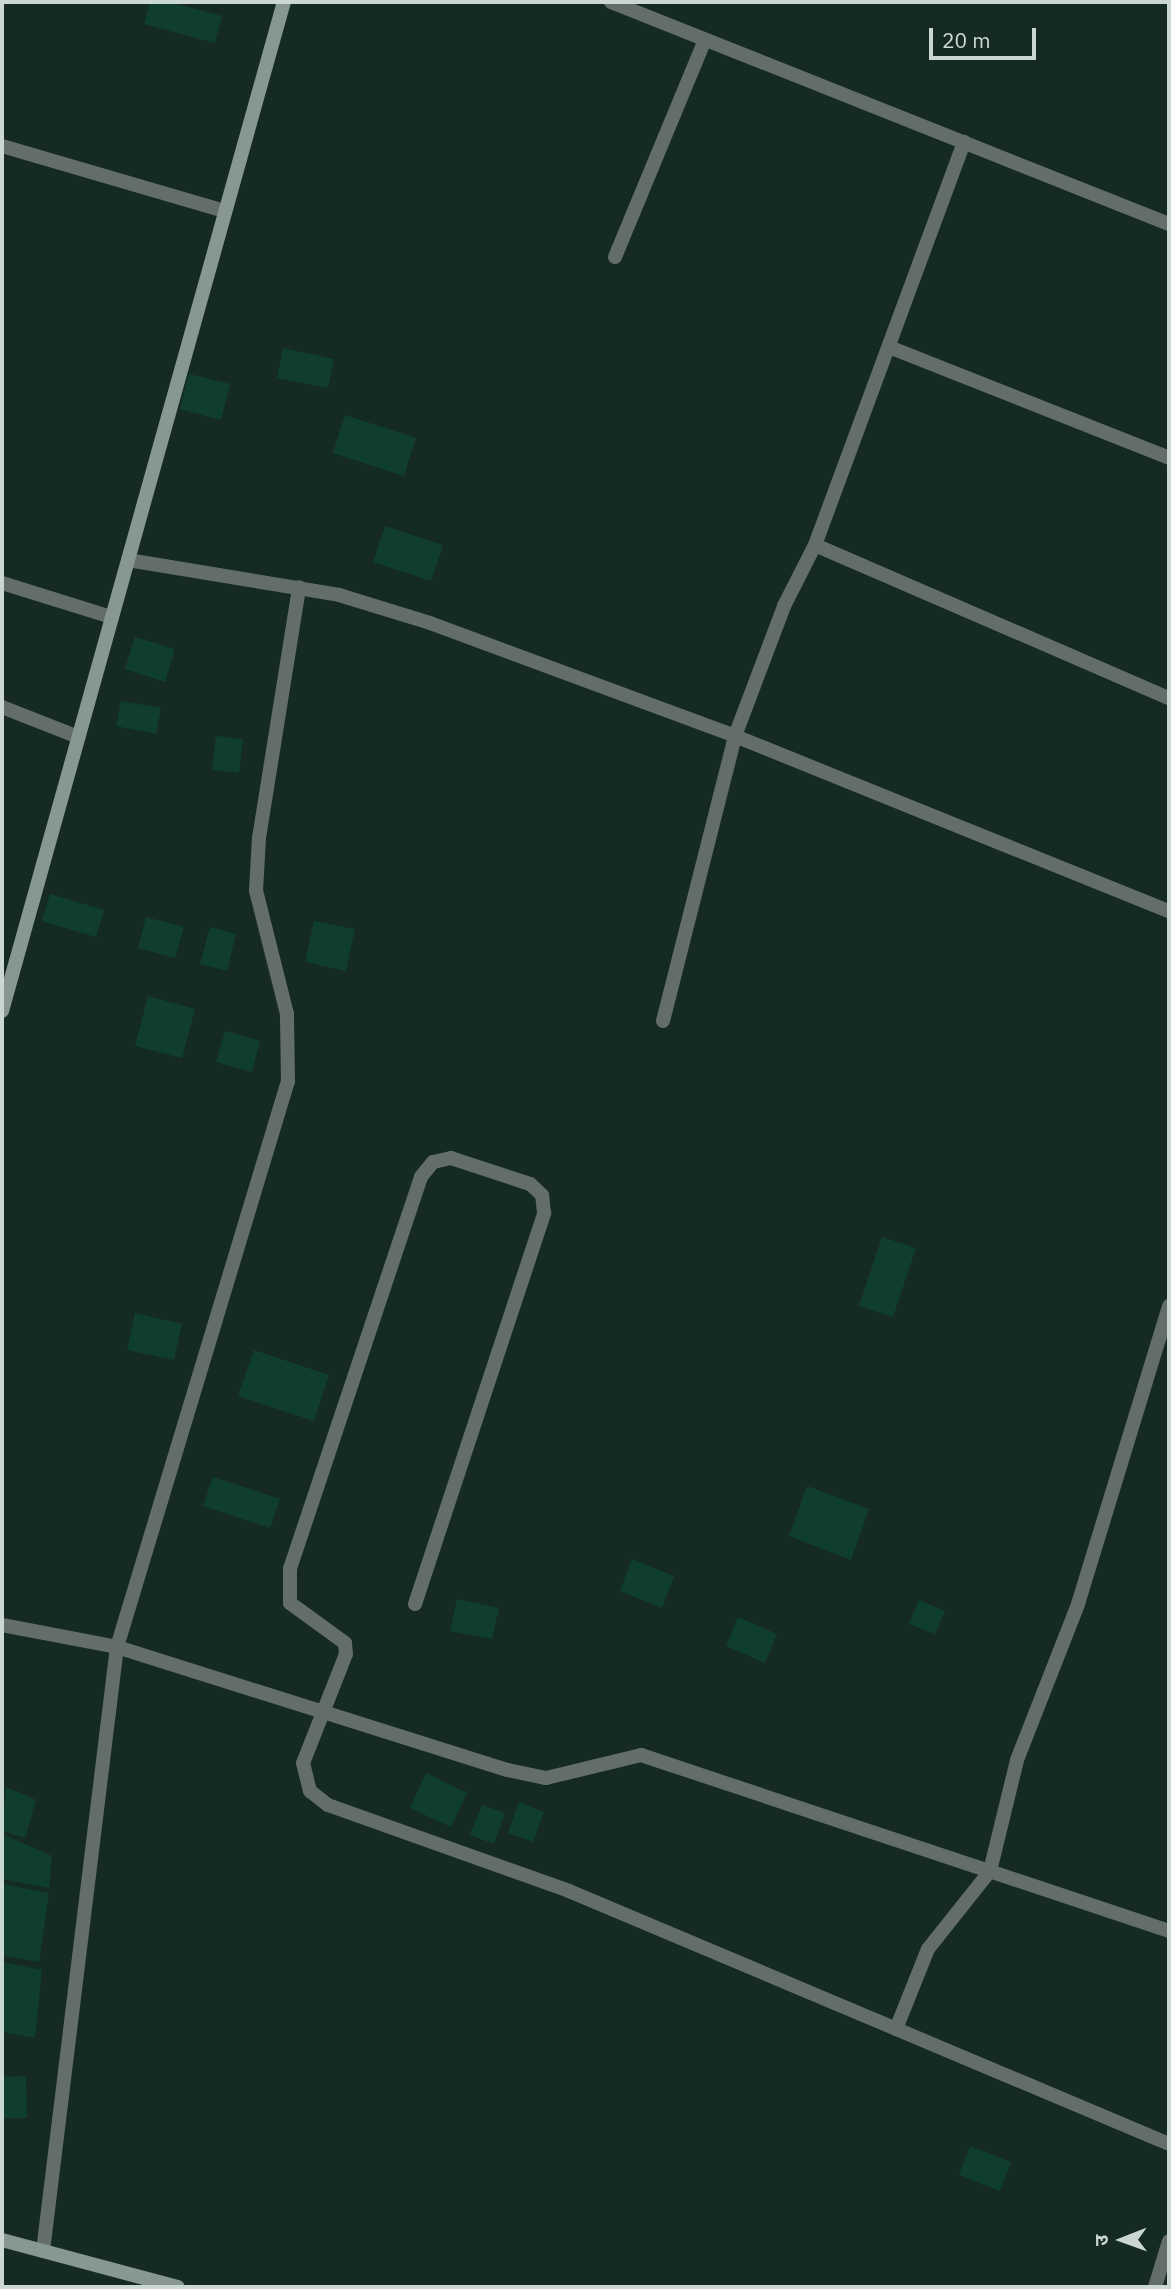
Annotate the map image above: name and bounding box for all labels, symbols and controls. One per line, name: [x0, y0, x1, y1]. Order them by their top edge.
scale bar: [933, 14, 1040, 58]
text: 20 m: [942, 26, 991, 54]
north arrow: [1087, 2205, 1157, 2275]
text: उ: [1089, 2235, 1113, 2246]

